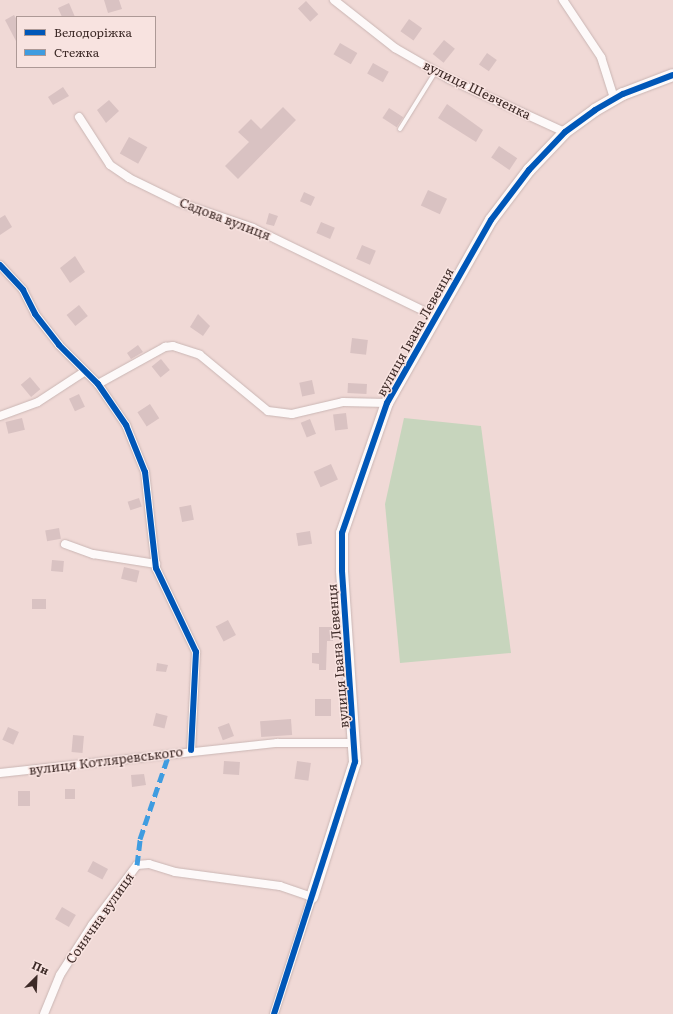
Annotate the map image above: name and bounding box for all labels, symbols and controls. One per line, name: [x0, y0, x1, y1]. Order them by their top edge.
legend: [16, 16, 156, 68]
text: Велодоріжка: [54, 23, 132, 41]
text: Стежка: [54, 43, 99, 61]
street label: вулиця Шевченка: [421, 57, 533, 123]
street label: Садова вулиця: [177, 194, 273, 244]
street label: вулиця Івана Левенця: [373, 265, 457, 399]
street label: вулиця Івана Левенця: [324, 583, 352, 729]
street label: вулиця Котляревського: [28, 744, 184, 778]
street label: Сонячна вулиця: [63, 869, 137, 967]
text: Пн: [30, 956, 52, 978]
north arrow: [16, 958, 56, 998]

